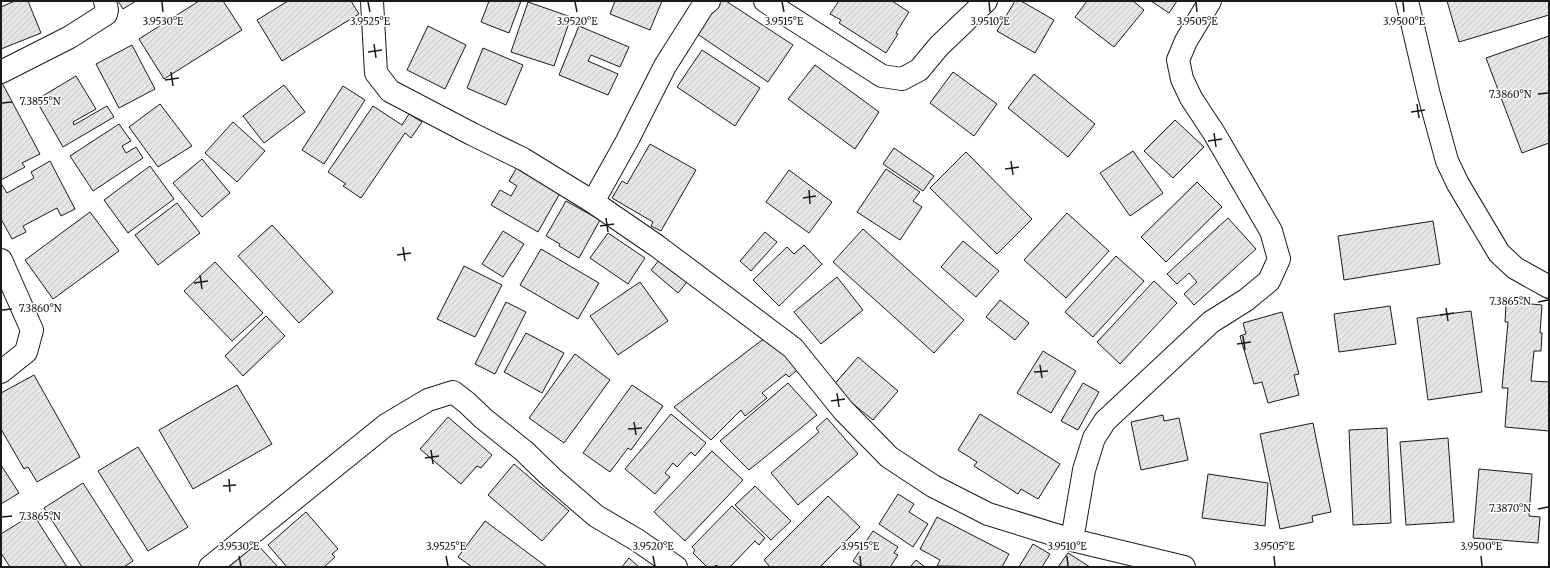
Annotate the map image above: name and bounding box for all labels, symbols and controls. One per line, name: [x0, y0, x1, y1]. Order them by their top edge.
text: 3.9530°E: [143, 15, 184, 28]
text: 3.9525°E: [350, 15, 391, 28]
text: 3.9520°E: [557, 15, 598, 28]
text: 3.9515°E: [765, 15, 804, 28]
text: 3.9510°E: [970, 15, 1010, 28]
text: 3.9505°E: [1177, 15, 1218, 28]
text: 3.9500°E: [1383, 15, 1426, 28]
text: 7.3860°N: [1489, 88, 1532, 101]
text: 7.3855°N: [20, 95, 61, 108]
text: 7.3865°N: [1489, 295, 1531, 308]
text: 7.3860°N: [19, 302, 62, 315]
text: 7.3870°N: [1489, 502, 1531, 515]
text: 7.3865°N: [19, 510, 61, 523]
text: 3.9530°E: [219, 540, 260, 553]
text: 3.9525°E: [426, 540, 467, 553]
text: 3.9520°E: [633, 540, 674, 553]
text: 3.9515°E: [841, 540, 880, 553]
text: 3.9510°E: [1047, 540, 1087, 553]
text: 3.9505°E: [1254, 540, 1295, 553]
text: 3.9500°E: [1460, 540, 1503, 553]

